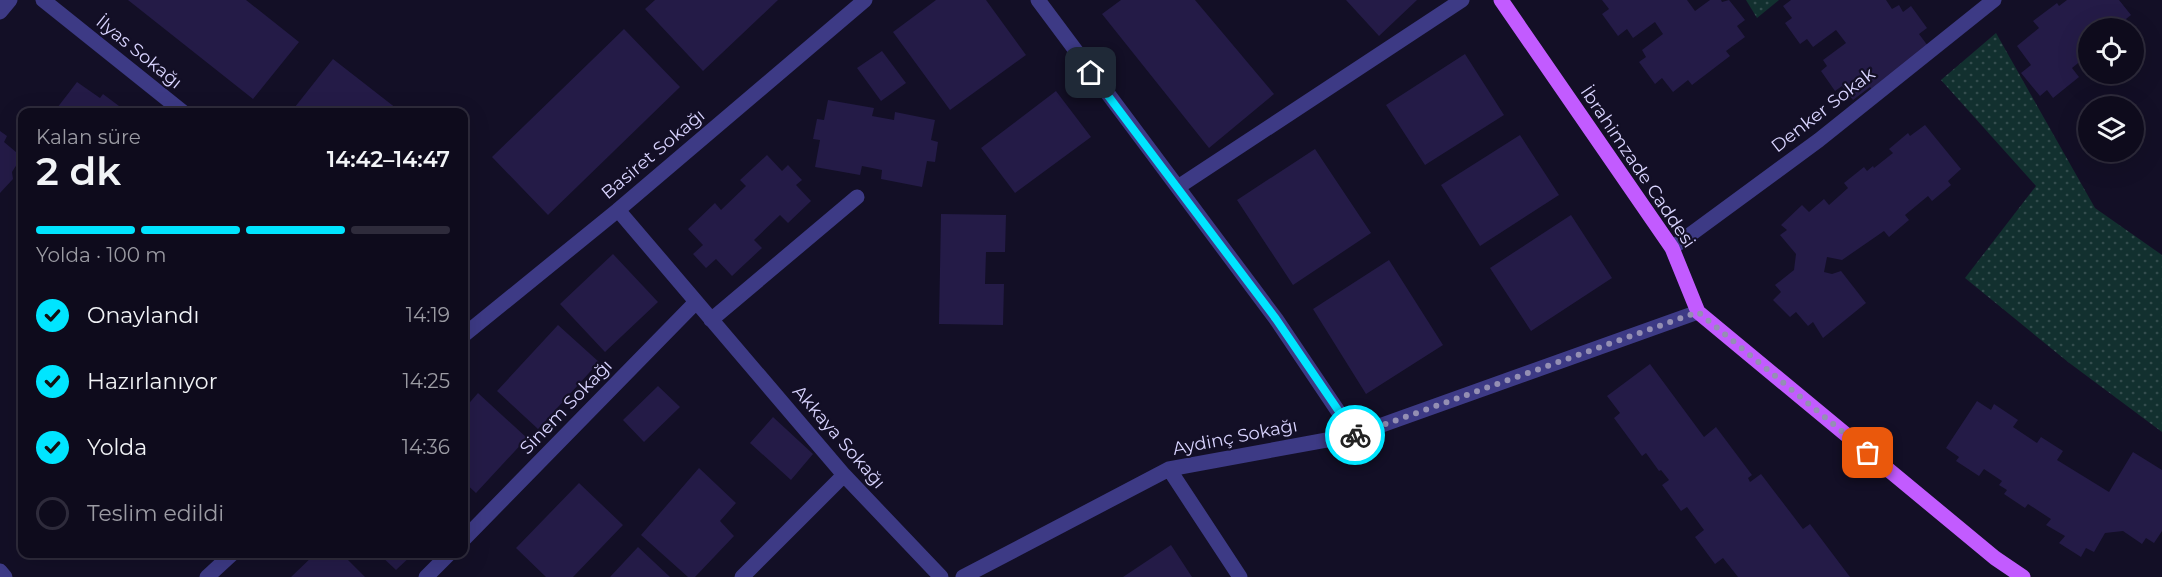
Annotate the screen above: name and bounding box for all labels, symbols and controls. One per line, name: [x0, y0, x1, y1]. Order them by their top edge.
street label: İlyas Sokağı: [91, 11, 187, 93]
map controls: [2078, 18, 2144, 162]
button: locate: [2078, 18, 2144, 84]
pin: [1065, 47, 1116, 98]
icon: home: [1074, 56, 1107, 89]
street label: Denker Sokak: [1767, 63, 1879, 157]
street label: İbrahimzade Caddesi: [1576, 82, 1700, 252]
button: layers: [2078, 96, 2144, 162]
street label: Basiret Sokağı: [597, 104, 709, 204]
text: Kalan süre: [36, 125, 141, 149]
text: 14:42–14:47: [327, 146, 450, 173]
text: 2 dk: [36, 147, 121, 195]
text: Yolda · 100 m: [36, 243, 166, 267]
icon: check: [36, 299, 69, 332]
text: Onaylandı: [87, 302, 199, 329]
text: 14:19: [406, 303, 450, 327]
street label: Sinem Sokağı: [515, 355, 617, 459]
icon: check: [36, 365, 69, 398]
text: Hazırlanıyor: [87, 368, 217, 395]
text: 14:25: [403, 369, 450, 393]
street label: Akkaya Sokağı: [788, 381, 890, 493]
courier: [1325, 405, 1385, 465]
street label: Aydinç Sokağı: [1171, 414, 1299, 460]
icon: bike: [1339, 419, 1372, 452]
pin: [1842, 427, 1893, 478]
icon: check: [36, 431, 69, 464]
text: Yolda: [87, 434, 147, 461]
text: 14:36: [402, 435, 450, 459]
icon: bag: [1851, 436, 1884, 469]
text: Teslim edildi: [87, 500, 224, 527]

